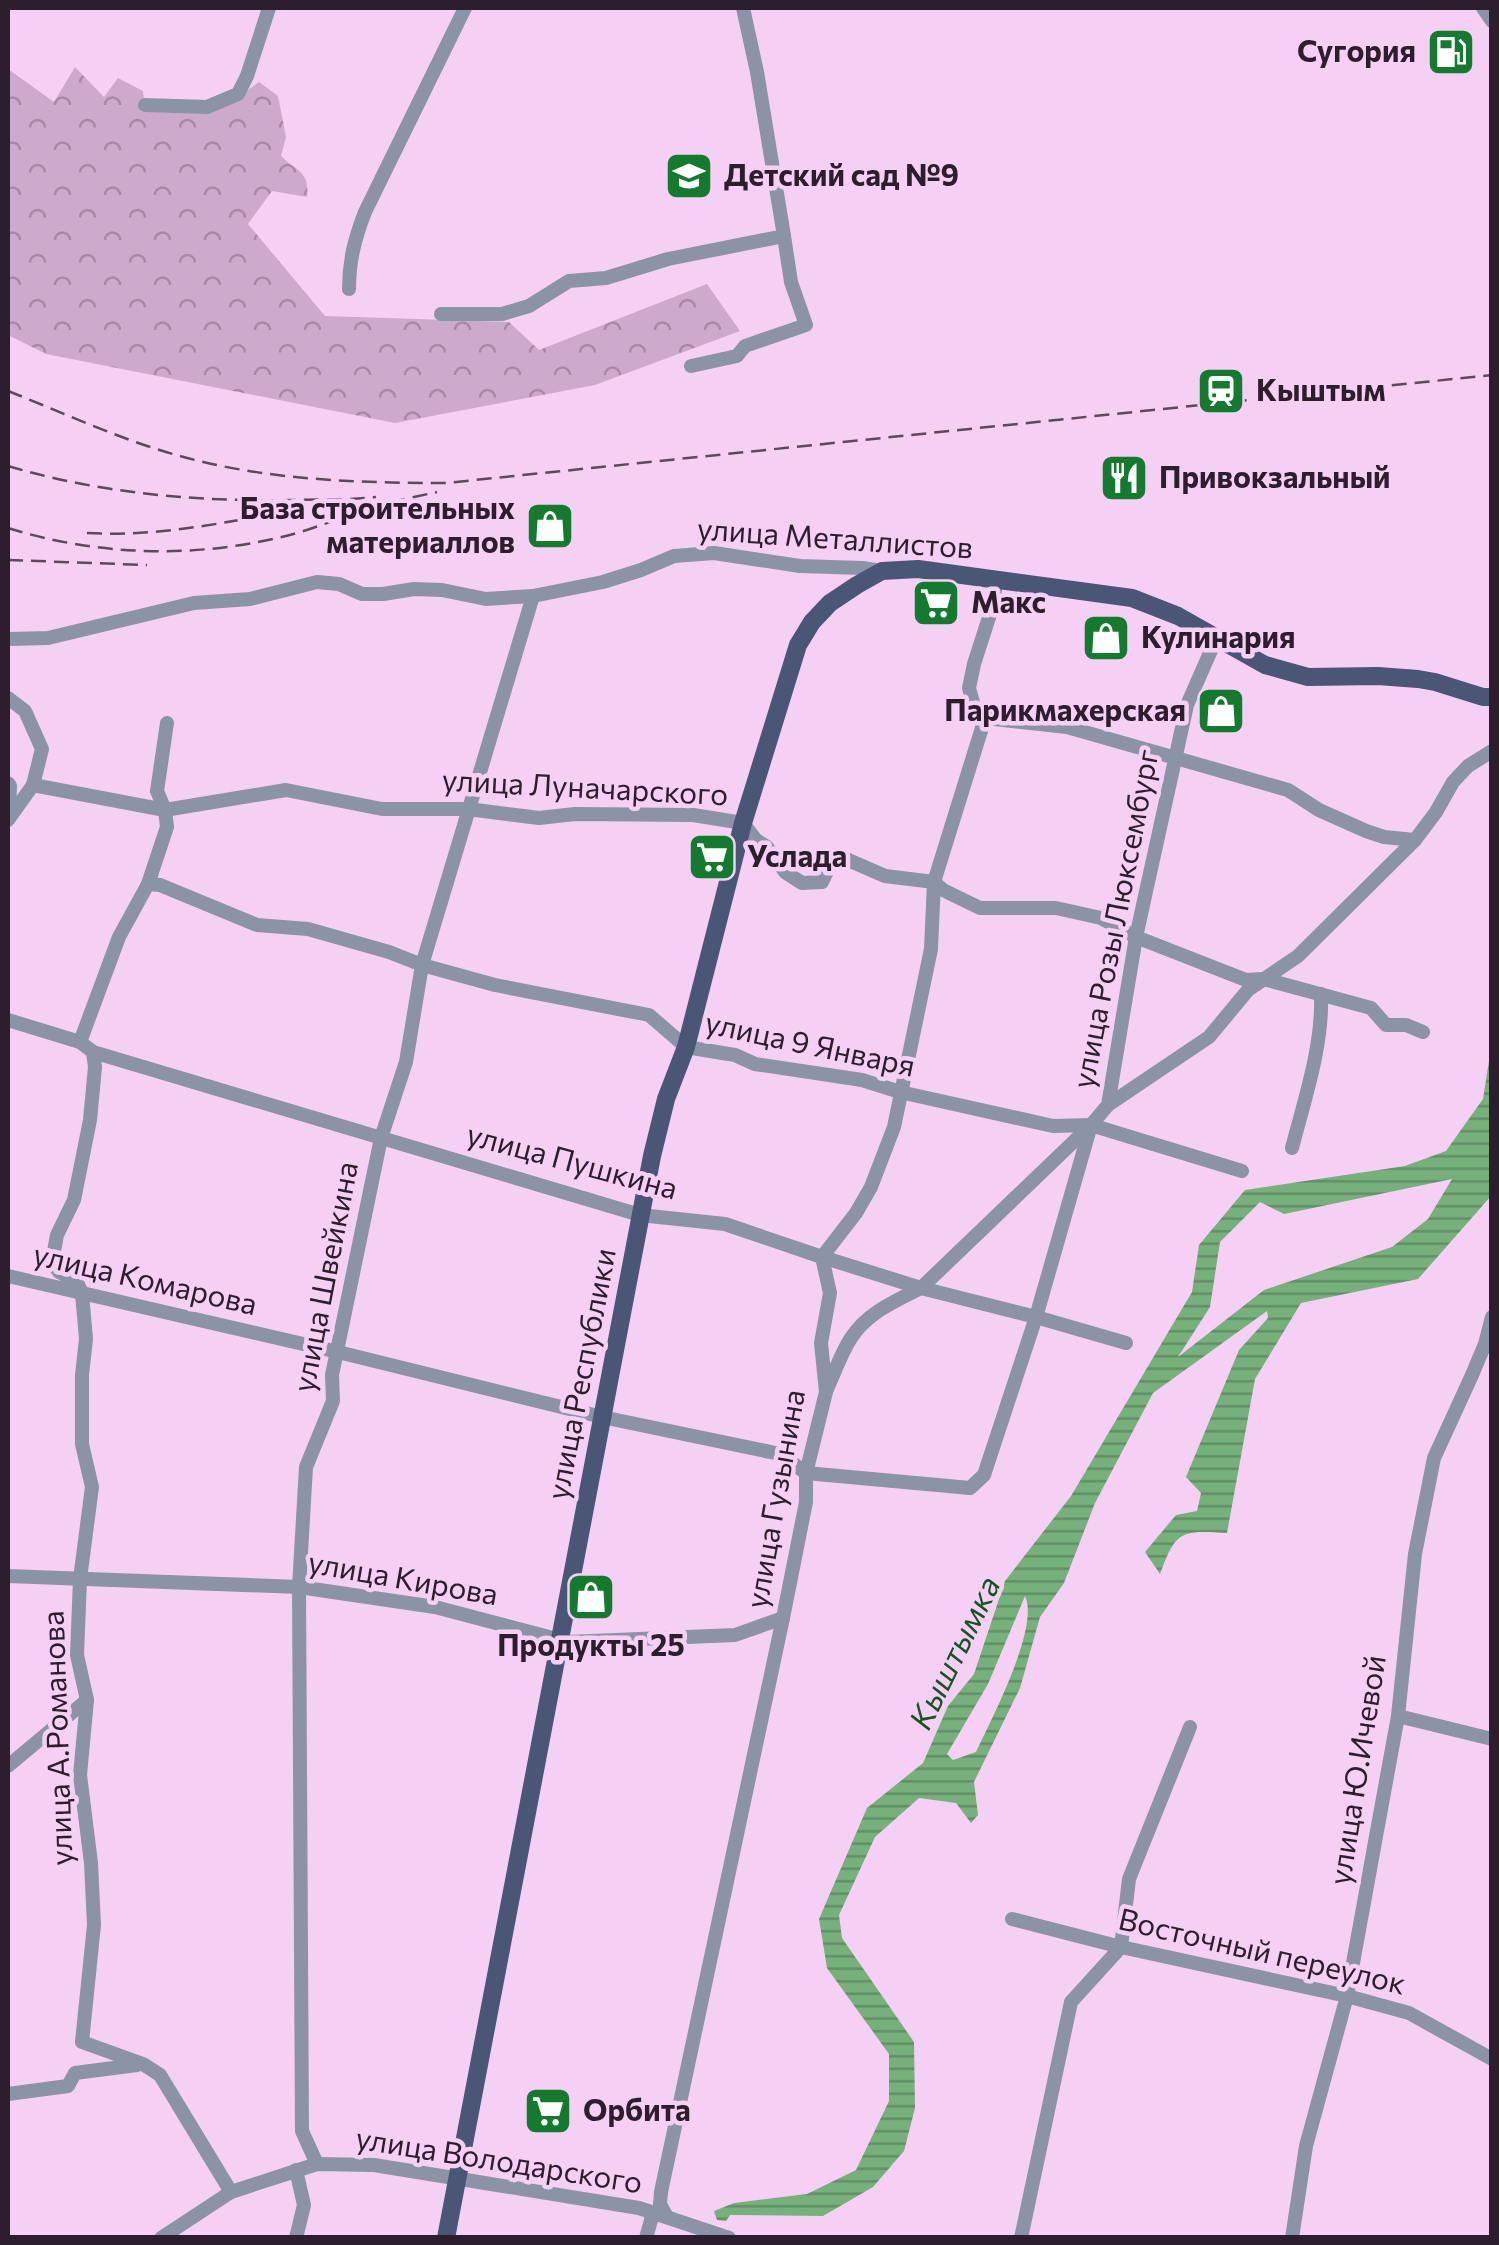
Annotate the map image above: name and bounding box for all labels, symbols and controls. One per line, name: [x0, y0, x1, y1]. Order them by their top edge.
fuel station icon: Сугория: [1425, 26, 1477, 78]
place label: Сугория: [1297, 31, 1416, 68]
school or university icon: Детский сад №9: [663, 150, 715, 202]
place label: Детский сад №9: [724, 155, 959, 192]
station icon: Кыштым: [1195, 365, 1247, 417]
place label: Кыштым: [1256, 370, 1386, 407]
restaurant icon: Привокзальный: [1098, 452, 1150, 504]
place label: Привокзальный: [1159, 457, 1391, 494]
place label: База cтроительных материаллов: [240, 488, 515, 559]
shop icon: База cтроительных материаллов: [524, 500, 576, 552]
street label: улица Металлистов: [696, 508, 974, 565]
supermarket icon: Макс: [910, 577, 962, 629]
place label: Макс: [971, 582, 1046, 619]
shop icon: Кулинария: [1080, 612, 1132, 664]
place label: Кулинария: [1141, 617, 1296, 654]
shop icon: Парикмахерская: [1195, 685, 1247, 737]
place label: Парикмахерская: [944, 690, 1186, 727]
street label: улица Розы Люксембург: [1063, 746, 1165, 1091]
street label: улица Луначарского: [441, 760, 729, 811]
supermarket icon: Услада: [686, 831, 738, 883]
place label: Услада: [747, 836, 847, 873]
street label: улица 9 Января: [702, 1002, 919, 1083]
street label: улица Пушкина: [463, 1114, 682, 1205]
street label: улица Швейкина: [283, 1158, 364, 1395]
street label: улица Комарова: [30, 1234, 261, 1321]
street label: улица Республики: [537, 1245, 622, 1502]
street label: улица Гузынина: [736, 1386, 811, 1611]
street label: улица Кирова: [306, 1542, 501, 1611]
water label: Кыштымка: [899, 1569, 1008, 1735]
shop icon: Продукты 25: [565, 1571, 617, 1623]
street label: улица А.Романова: [33, 1610, 78, 1866]
place label: Продукты 25: [497, 1625, 685, 1662]
street label: улица Ю.Ичевой: [1319, 1652, 1392, 1887]
street label: Восточный переулок: [1115, 1899, 1410, 2001]
supermarket icon: Орбита: [522, 2085, 574, 2137]
place label: Орбита: [583, 2090, 691, 2127]
street label: улица Володарского: [353, 2118, 645, 2199]

